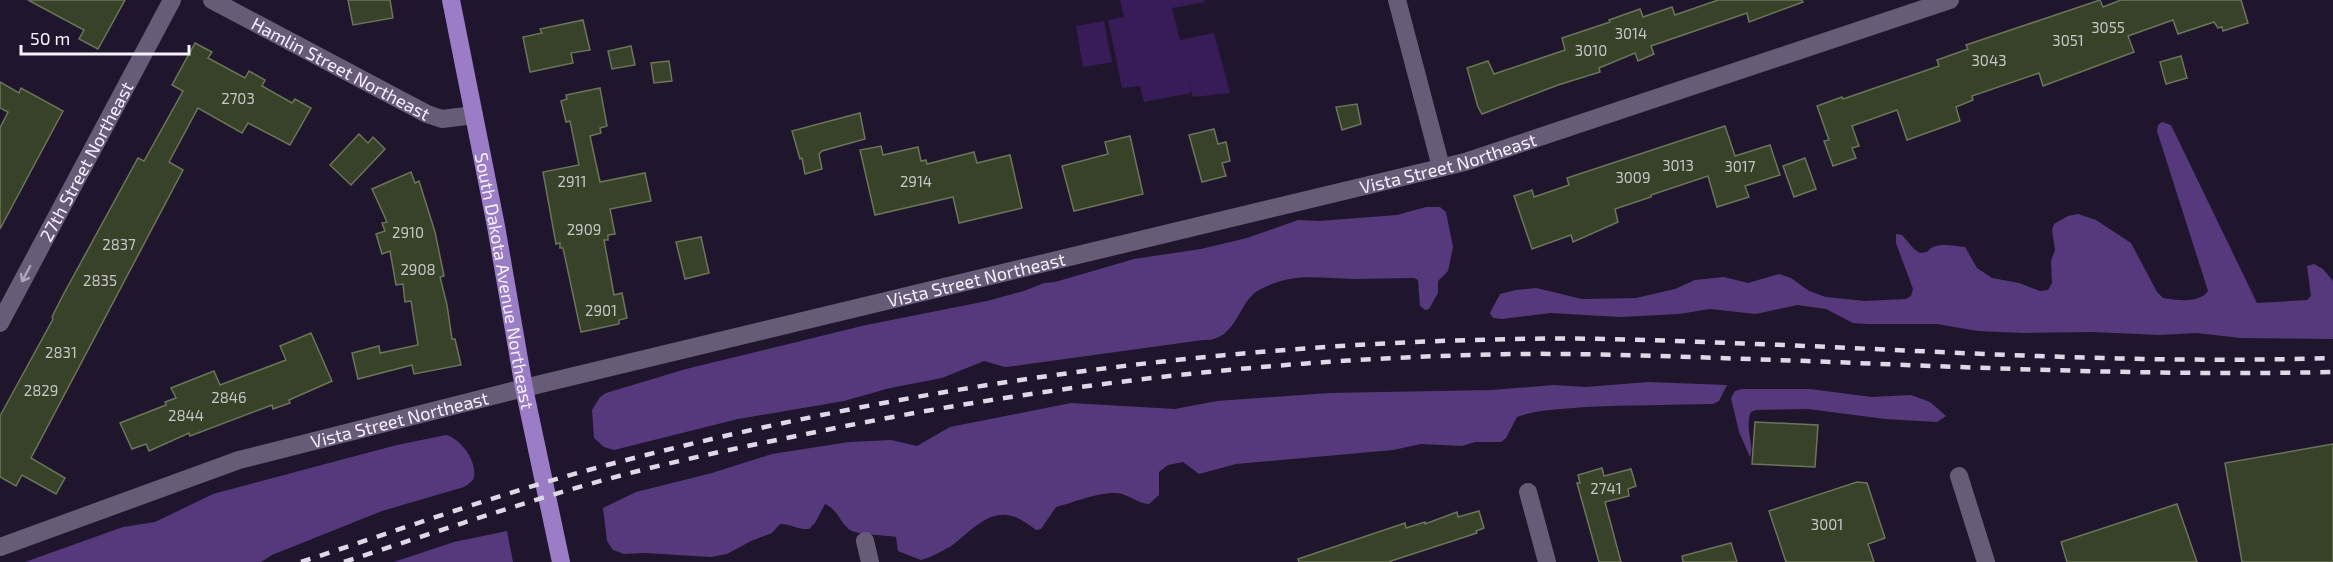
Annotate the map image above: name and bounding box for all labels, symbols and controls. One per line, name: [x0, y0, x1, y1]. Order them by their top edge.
street label: Hamlin Street Northeast: [248, 12, 434, 125]
scale bar: [21, 18, 189, 56]
house number: 3055: [2091, 18, 2125, 36]
house number: 3014: [1615, 24, 1647, 42]
text: 50 m: [30, 27, 70, 49]
house number: 3051: [2052, 31, 2084, 49]
house number: 3010: [1575, 41, 1607, 59]
house number: 3043: [1972, 51, 2006, 69]
street label: 27th Street Northeast: [35, 78, 138, 245]
house number: 2703: [221, 89, 255, 107]
street label: Vista Street Northeast: [1357, 128, 1539, 198]
street label: South Dakota Avenue Northeast: [471, 151, 539, 411]
house number: 3013: [1662, 156, 1694, 174]
house number: 3017: [1724, 157, 1756, 175]
house number: 3009: [1615, 168, 1651, 186]
house number: 2911: [558, 172, 586, 190]
house number: 2914: [900, 172, 932, 190]
house number: 2909: [567, 220, 601, 238]
house number: 2910: [392, 223, 424, 241]
house number: 2837: [102, 235, 136, 253]
street label: Vista Street Northeast: [885, 247, 1068, 311]
house number: 2908: [400, 260, 436, 278]
one-way arrow: [20, 265, 32, 282]
house number: 2835: [83, 271, 117, 289]
house number: 2901: [585, 301, 617, 319]
house number: 2831: [45, 343, 77, 361]
house number: 2829: [24, 381, 58, 399]
street label: Vista Street Northeast: [308, 386, 491, 452]
house number: 2846: [211, 388, 247, 406]
house number: 2844: [168, 406, 204, 424]
house number: 2741: [1590, 479, 1622, 497]
house number: 3001: [1811, 515, 1843, 533]

